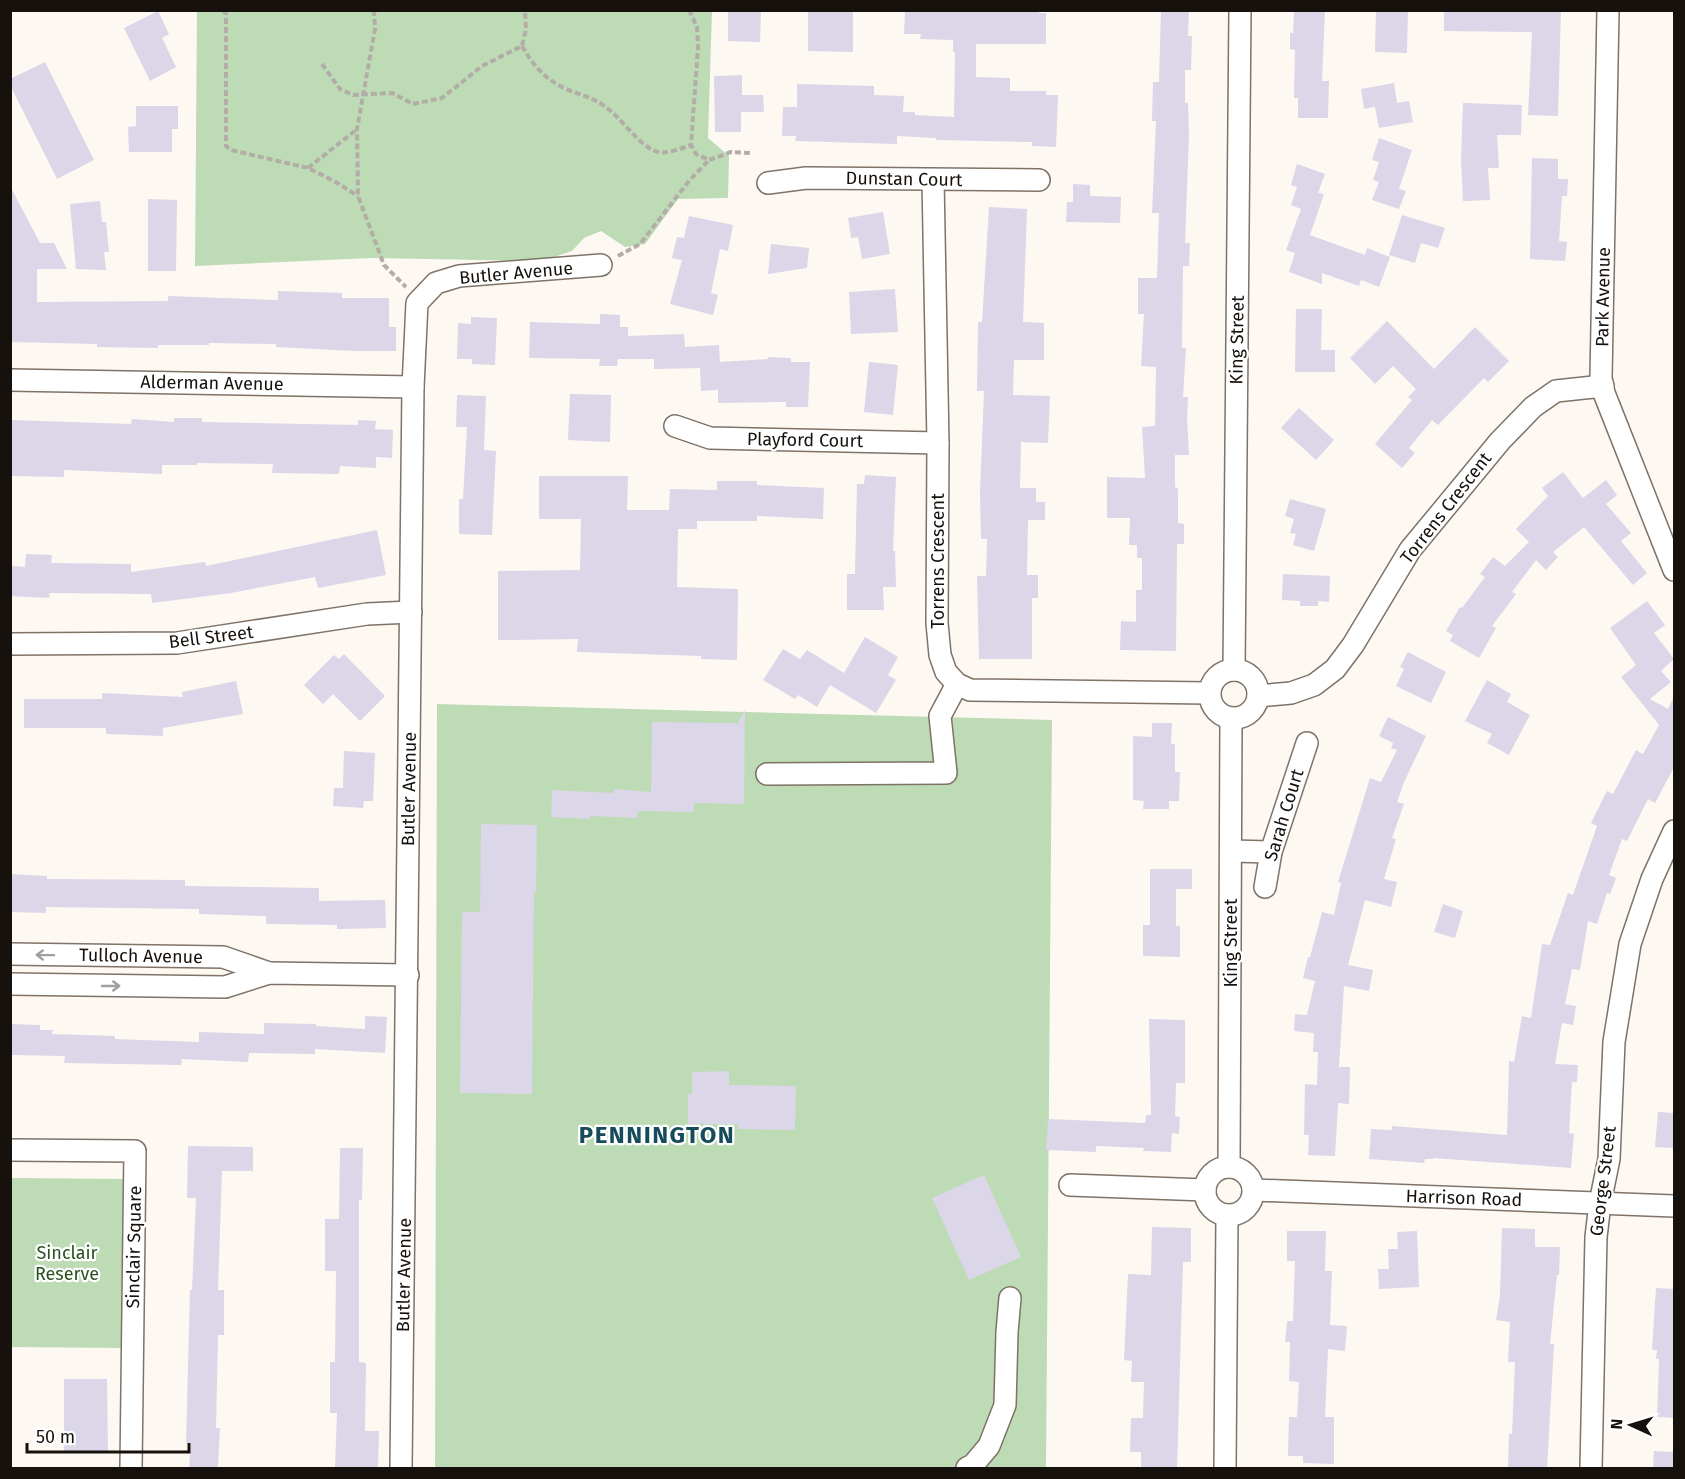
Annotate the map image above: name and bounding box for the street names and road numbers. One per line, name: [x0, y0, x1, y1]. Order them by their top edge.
street label: Dunstan Court: [845, 167, 963, 191]
street label: Park Avenue: [1591, 247, 1615, 347]
street label: Butler Avenue: [458, 257, 574, 289]
street label: King Street: [1225, 295, 1249, 385]
street label: Alderman Avenue: [140, 371, 284, 395]
street label: Playford Court: [747, 428, 864, 452]
street label: Torrens Crescent: [1396, 448, 1497, 568]
street label: Torrens Crescent: [927, 493, 949, 629]
street label: Bell Street: [168, 621, 255, 653]
street label: Butler Avenue: [397, 732, 421, 846]
street label: Sarah Court: [1260, 766, 1309, 864]
street label: King Street: [1220, 898, 1242, 988]
street label: Tulloch Avenue: [79, 944, 203, 968]
street label: George Street: [1585, 1124, 1621, 1237]
street label: Sinclair Square: [122, 1185, 146, 1309]
street label: Harrison Road: [1405, 1185, 1523, 1211]
street label: Butler Avenue: [392, 1218, 416, 1332]

